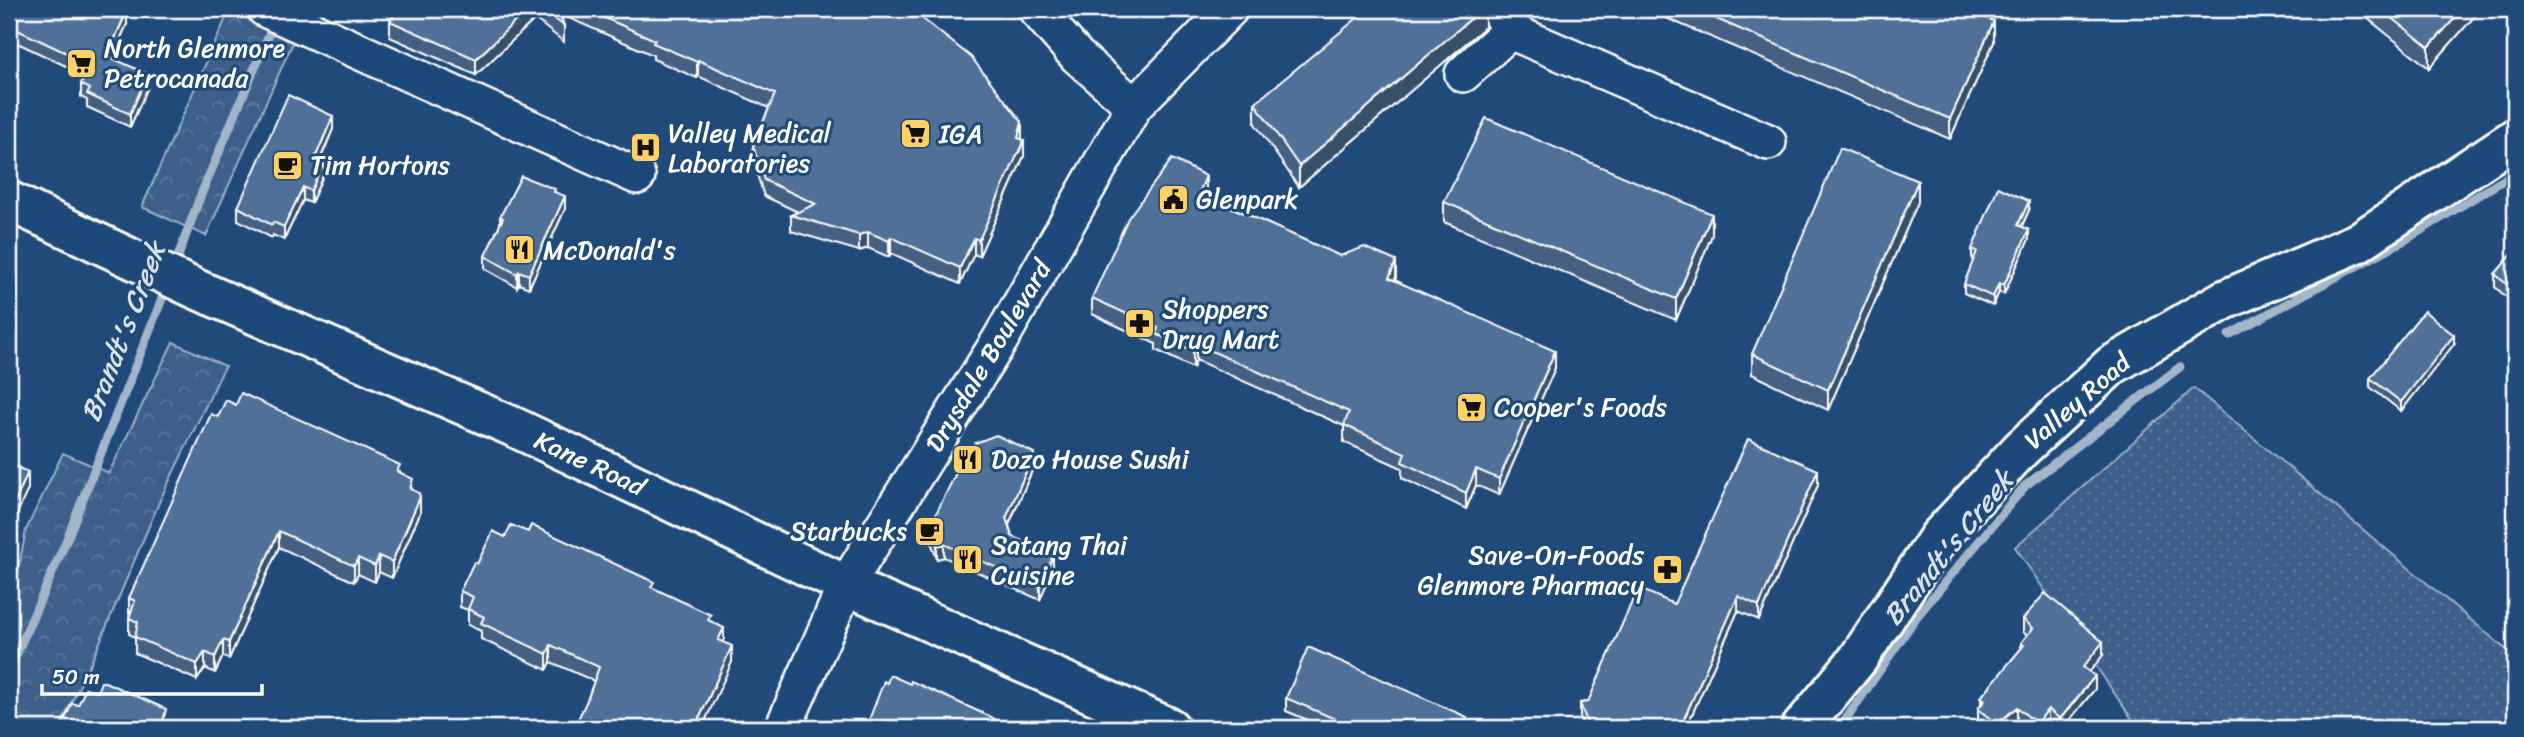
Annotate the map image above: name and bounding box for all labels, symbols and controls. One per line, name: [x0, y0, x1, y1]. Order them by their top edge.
place label: North Glenmore Petrocanada: [104, 25, 285, 101]
supermarket icon: North Glenmore Petrocanada: [64, 46, 98, 80]
place label: Valley Medical Laboratories: [668, 110, 832, 186]
place label: IGA: [938, 111, 982, 157]
supermarket icon: IGA: [899, 117, 933, 151]
hospital icon: Valley Medical Laboratories: [628, 131, 662, 165]
place label: Tim Hortons: [310, 142, 450, 188]
cafe icon: Tim Hortons: [270, 148, 304, 182]
place label: Glenpark: [1196, 176, 1298, 222]
public building icon: Glenpark: [1156, 182, 1190, 216]
place label: McDonald's: [543, 227, 676, 273]
water label: Brandt's Creek: [66, 232, 181, 429]
restaurant icon: McDonald's: [503, 233, 537, 267]
street label: Drysdale Boulevard: [912, 249, 1065, 461]
place label: Shoppers Drug Mart: [1162, 286, 1279, 362]
pharmacy icon: Shoppers Drug Mart: [1122, 307, 1156, 341]
street label: Valley Road: [2013, 339, 2143, 461]
place label: Cooper's Foods: [1494, 384, 1667, 430]
supermarket icon: Cooper's Foods: [1454, 390, 1488, 424]
street label: Kane Road: [527, 417, 655, 510]
place label: Dozo House Sushi: [991, 436, 1189, 482]
restaurant icon: Dozo House Sushi: [951, 442, 985, 476]
water label: Brandt's Creek: [1870, 457, 2028, 637]
place label: Starbucks: [790, 508, 907, 554]
cafe icon: Starbucks: [913, 514, 947, 548]
place label: Satang Thai Cuisine: [991, 522, 1128, 598]
place label: Save-On-Foods Glenmore Pharmacy: [1417, 532, 1645, 608]
restaurant icon: Satang Thai Cuisine: [951, 543, 985, 577]
pharmacy icon: Save-On-Foods Glenmore Pharmacy: [1650, 553, 1684, 587]
scale bar: [42, 653, 262, 697]
text: 50 m: [52, 658, 100, 696]

